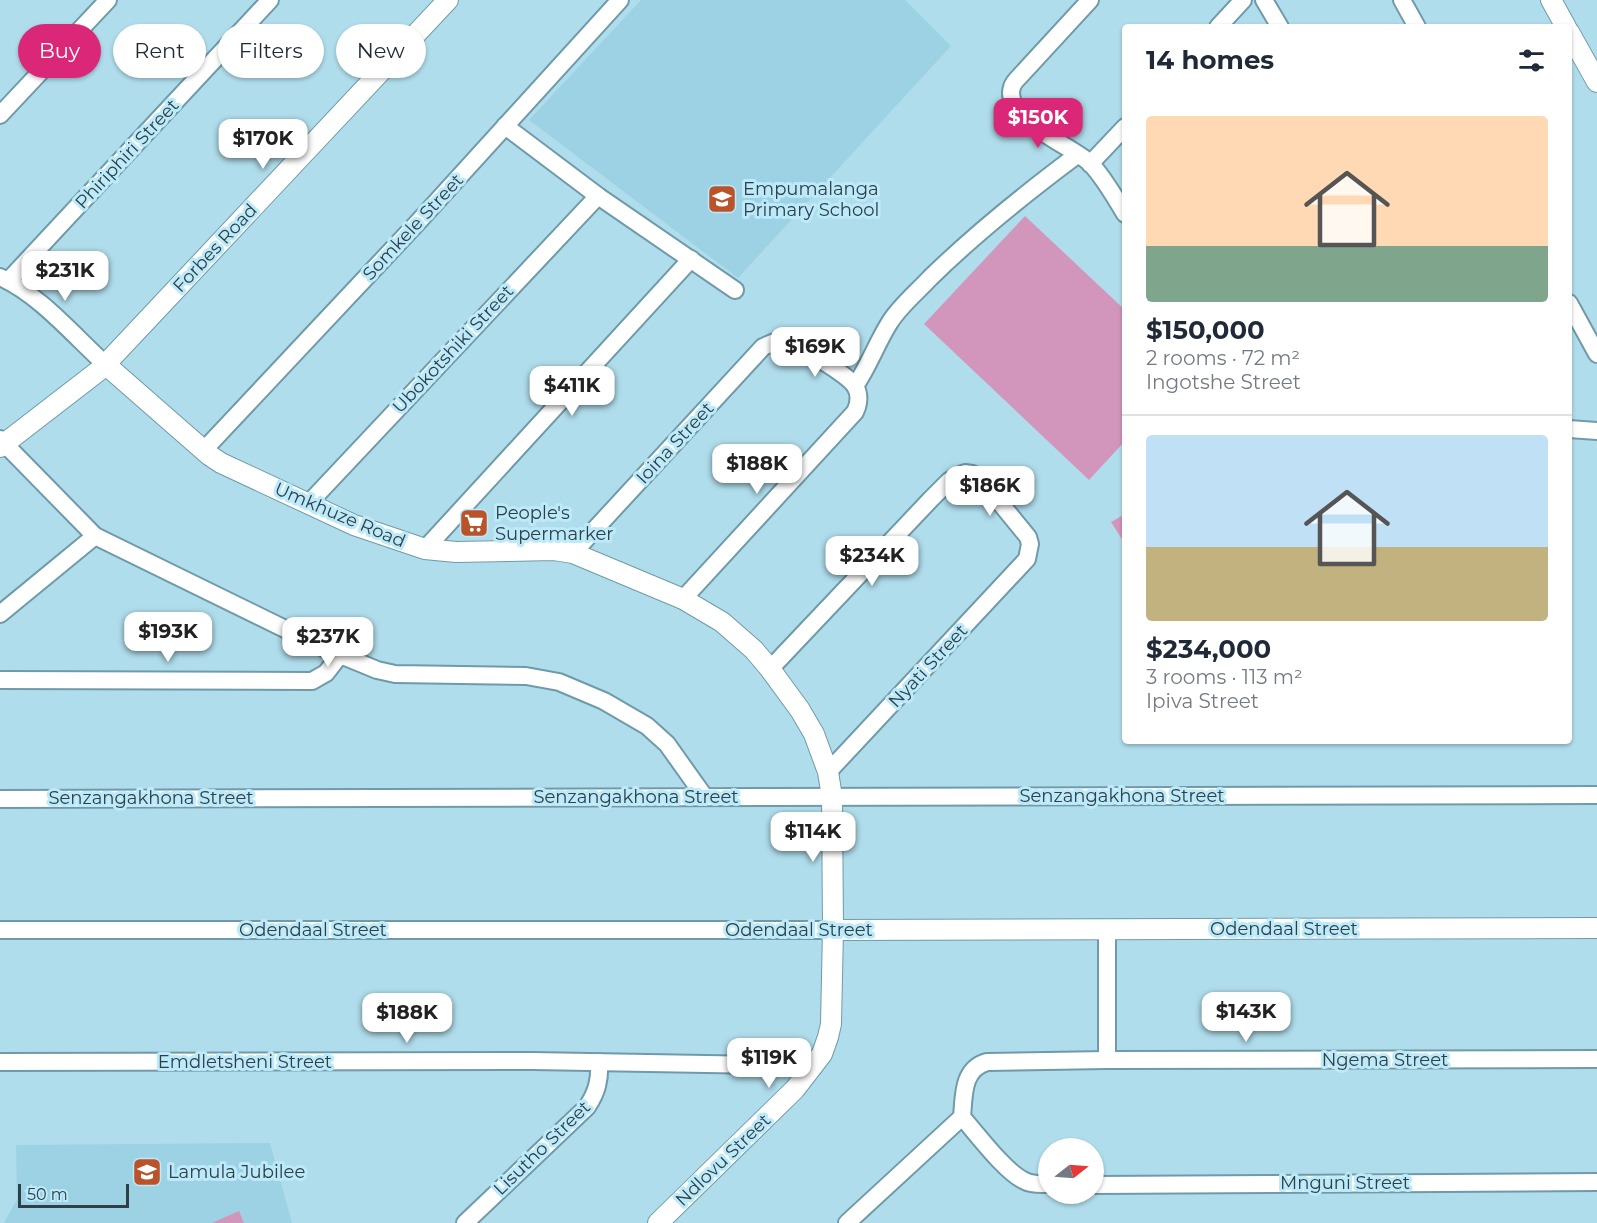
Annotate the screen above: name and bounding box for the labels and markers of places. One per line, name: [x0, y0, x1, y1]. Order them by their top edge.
pin: $150K: [996, 98, 1080, 149]
pin: $170K: [221, 119, 305, 170]
place label: Empumalanga Primary School: [743, 178, 879, 221]
school or university icon: Empumalanga Primary School: [706, 183, 738, 215]
pin: $231K: [23, 251, 107, 302]
pin: $169K: [773, 327, 857, 378]
pin: $411K: [530, 366, 614, 417]
pin: $188K: [715, 444, 799, 495]
pin: $186K: [948, 466, 1032, 517]
place label: People's Supermarker: [495, 502, 614, 545]
supermarket icon: People's Supermarker: [458, 507, 490, 539]
pin: $234K: [830, 536, 914, 587]
pin: $193K: [126, 612, 210, 663]
pin: $237K: [286, 617, 370, 668]
pin: $114K: [771, 812, 855, 863]
pin: $143K: [1204, 992, 1288, 1043]
pin: $188K: [365, 993, 449, 1044]
pin: $119K: [727, 1038, 811, 1089]
school or university icon: Lamula Jubilee: [131, 1156, 163, 1188]
place label: Lamula Jubilee: [168, 1161, 305, 1183]

